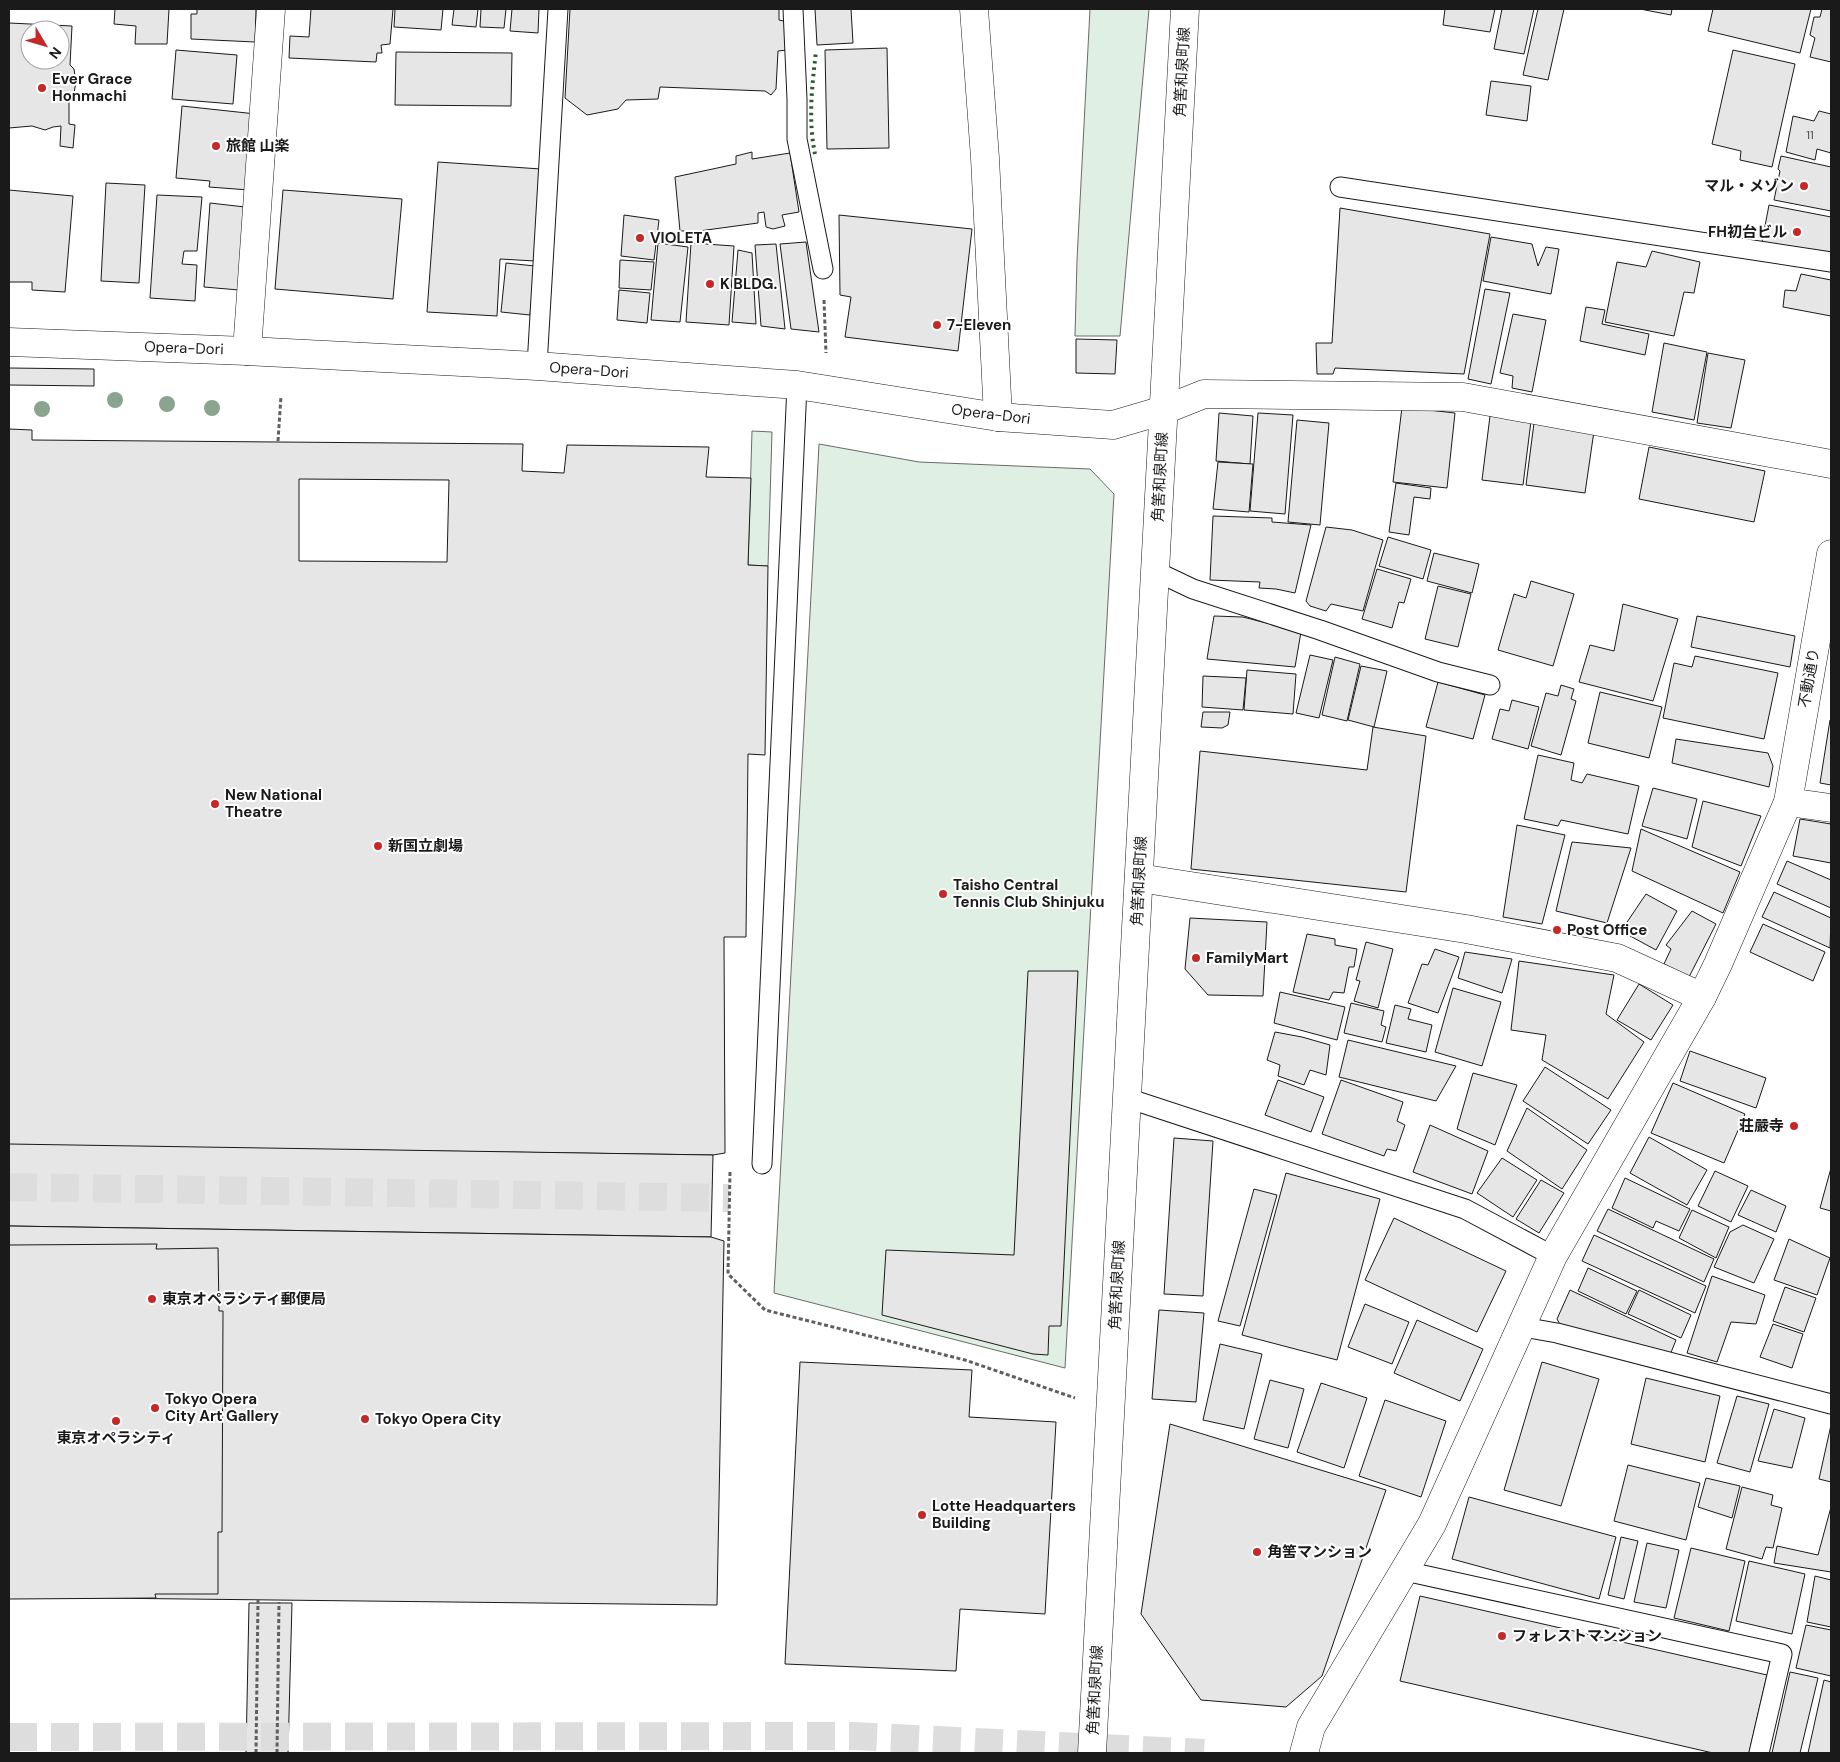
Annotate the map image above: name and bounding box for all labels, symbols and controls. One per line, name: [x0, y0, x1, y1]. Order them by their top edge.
north arrow: [20, 20, 70, 70]
street label: 角筈和泉町線: [1170, 27, 1194, 117]
text: N: [45, 43, 65, 63]
place label: Ever Grace Honmachi: [52, 69, 132, 106]
marker: Ever Grace Honmachi: [36, 82, 48, 94]
house number: 11: [1806, 127, 1814, 143]
place label: 旅館 山楽: [226, 136, 290, 156]
marker: 旅館 山楽: [210, 140, 222, 152]
place label: マル・メゾン: [1704, 176, 1794, 196]
marker: マル・メゾン: [1798, 180, 1810, 192]
place label: FH初台ビル: [1708, 222, 1787, 242]
marker: FH初台ビル: [1791, 226, 1803, 238]
place label: VIOLETA: [650, 228, 712, 248]
marker: VIOLETA: [634, 232, 646, 244]
place label: K BLDG.: [720, 274, 778, 294]
marker: K BLDG.: [704, 278, 716, 290]
place label: 7-Eleven: [947, 315, 1011, 335]
marker: 7-Eleven: [931, 319, 943, 331]
street label: Opera-Dori: [144, 337, 224, 359]
street label: Opera-Dori: [549, 357, 629, 383]
street label: Opera-Dori: [950, 399, 1032, 429]
street label: 角筈和泉町線: [1148, 432, 1172, 522]
street label: 不動通り: [1794, 647, 1824, 709]
place label: New National Theatre: [225, 785, 322, 822]
marker: New National Theatre: [209, 798, 221, 810]
place label: 新国立劇場: [388, 836, 463, 856]
street label: 角筈和泉町線: [1127, 836, 1151, 926]
marker: 新国立劇場: [372, 840, 384, 852]
place label: Taisho Central Tennis Club Shinjuku: [953, 875, 1104, 912]
marker: Taisho Central Tennis Club Shinjuku: [937, 888, 949, 900]
place label: Post Office: [1567, 920, 1647, 940]
marker: Post Office: [1551, 924, 1563, 936]
place label: FamilyMart: [1206, 948, 1288, 968]
marker: FamilyMart: [1190, 952, 1202, 964]
place label: 荘嚴寺: [1739, 1116, 1784, 1136]
marker: 荘嚴寺: [1788, 1120, 1800, 1132]
street label: 角筈和泉町線: [1105, 1240, 1129, 1330]
place label: 東京オペラシティ郵便局: [162, 1289, 326, 1309]
marker: 東京オペラシティ郵便局: [146, 1293, 158, 1305]
place label: Tokyo Opera City Art Gallery: [165, 1389, 279, 1426]
marker: Tokyo Opera City Art Gallery: [149, 1402, 161, 1414]
place label: Tokyo Opera City: [375, 1409, 501, 1429]
marker: Tokyo Opera City: [359, 1413, 371, 1425]
marker: 東京オペラシティ: [110, 1415, 122, 1427]
place label: 東京オペラシティ: [57, 1428, 175, 1448]
place label: Lotte Headquarters Building: [932, 1496, 1076, 1533]
marker: Lotte Headquarters Building: [916, 1509, 928, 1521]
place label: 角筈マンション: [1267, 1542, 1372, 1562]
marker: 角筈マンション: [1251, 1546, 1263, 1558]
place label: フォレストマンション: [1512, 1626, 1662, 1646]
marker: フォレストマンション: [1496, 1630, 1508, 1642]
street label: 角筈和泉町線: [1083, 1645, 1107, 1735]

